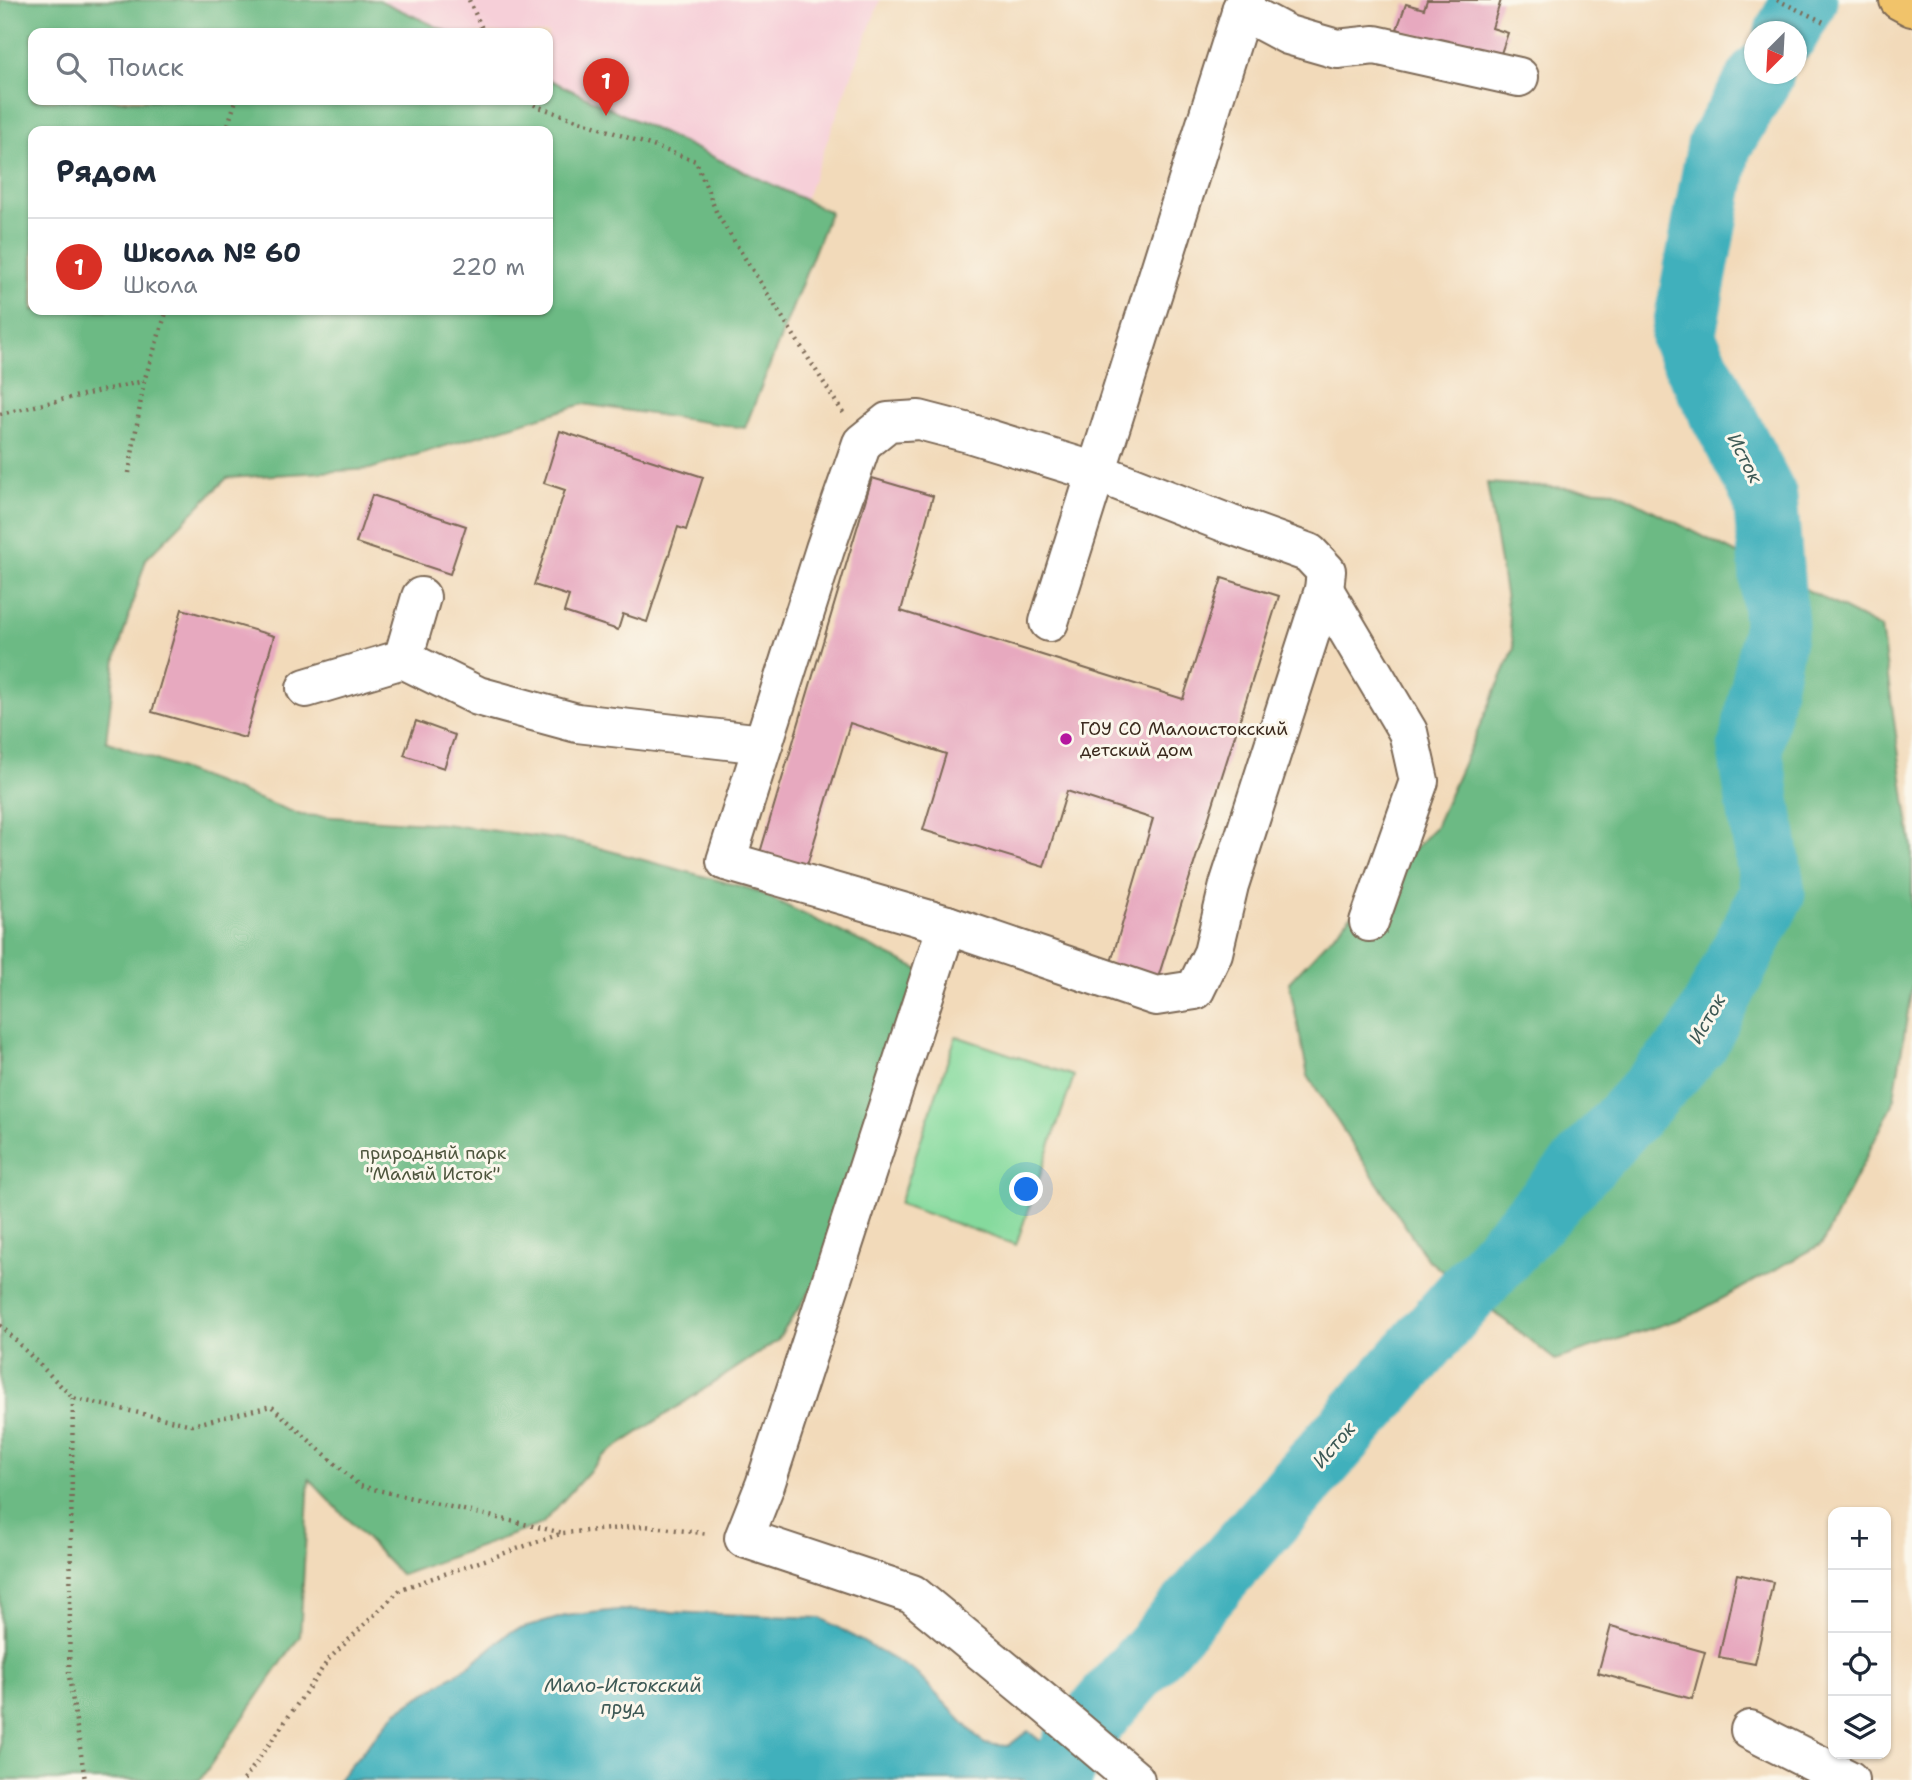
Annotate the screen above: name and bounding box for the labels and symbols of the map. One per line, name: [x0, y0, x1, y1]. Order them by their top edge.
north arrow: [1744, 21, 1807, 84]
pin: 1: [583, 58, 629, 116]
water label: Исток: [1722, 429, 1769, 488]
place label: ГОУ СО Малоистокский детский дом: [1080, 717, 1288, 762]
marker: ГОУ СО Малоистокский детский дом: [1058, 731, 1074, 747]
water label: Исток: [1683, 989, 1732, 1048]
park label: природный парк "Малый Исток": [360, 1141, 507, 1186]
your location: [1009, 1172, 1043, 1206]
water label: Исток: [1307, 1416, 1362, 1473]
water label: Мало-Истокский пруд: [544, 1673, 702, 1720]

